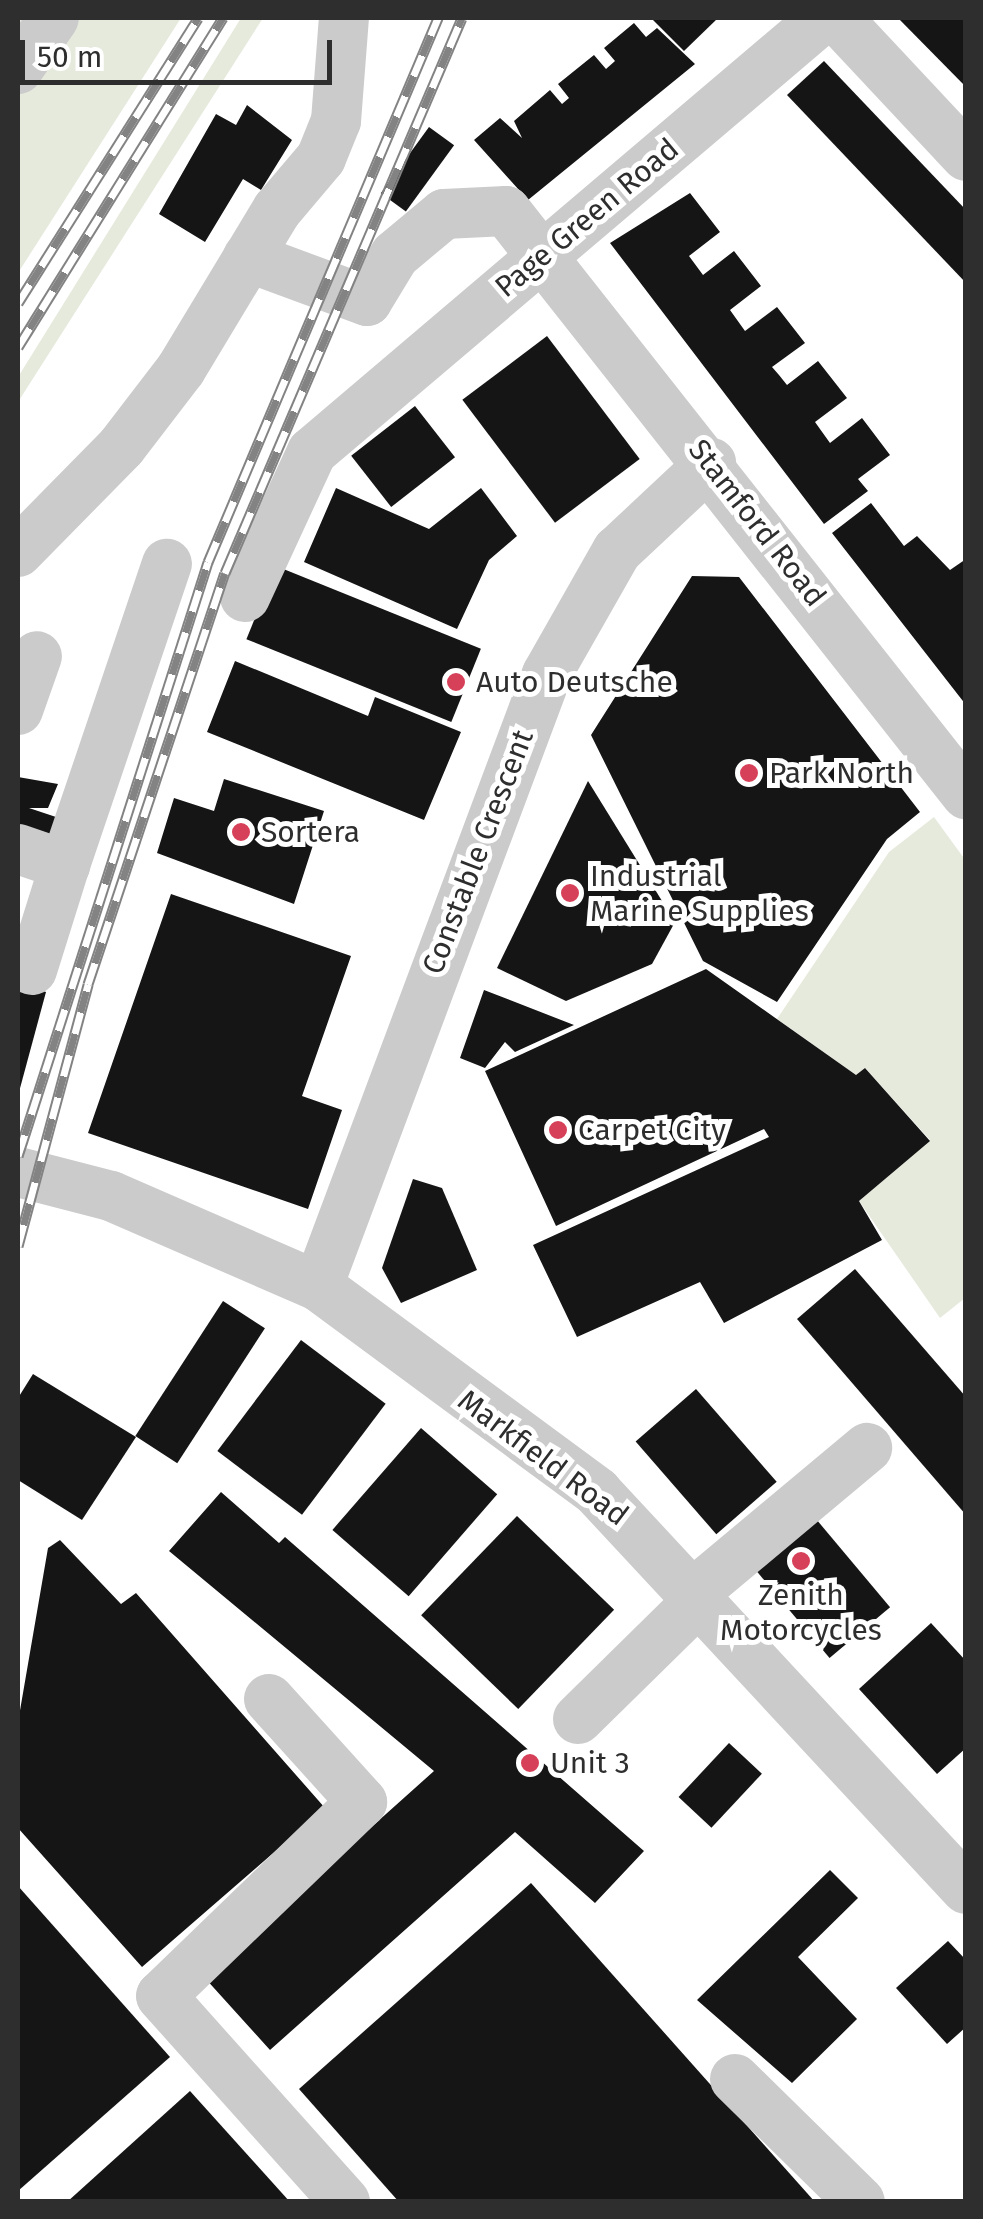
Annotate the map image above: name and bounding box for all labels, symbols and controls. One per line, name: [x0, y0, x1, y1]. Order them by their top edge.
scale bar: [25, 20, 338, 82]
text: 50 m: [37, 39, 102, 75]
street label: Page Green Road: [488, 131, 686, 305]
street label: Stamford Road: [681, 432, 833, 614]
place label: Auto Deutsche: [476, 664, 673, 700]
marker: Auto Deutsche: [445, 671, 467, 693]
street label: Constable Crescent: [415, 725, 541, 979]
place label: Park North: [769, 755, 914, 791]
marker: Park North: [738, 762, 760, 784]
place label: Sortera: [261, 814, 360, 850]
marker: Sortera: [230, 821, 252, 843]
place label: Industrial Marine Supplies: [590, 858, 809, 928]
marker: Industrial Marine Supplies: [559, 882, 581, 904]
place label: Carpet City: [578, 1112, 726, 1148]
marker: Carpet City: [547, 1119, 569, 1141]
street label: Markfield Road: [451, 1382, 635, 1534]
marker: Zenith Motorcycles: [790, 1550, 812, 1572]
place label: Zenith Motorcycles: [720, 1577, 882, 1648]
place label: Unit 3: [550, 1745, 630, 1781]
marker: Unit 3: [519, 1752, 541, 1774]

